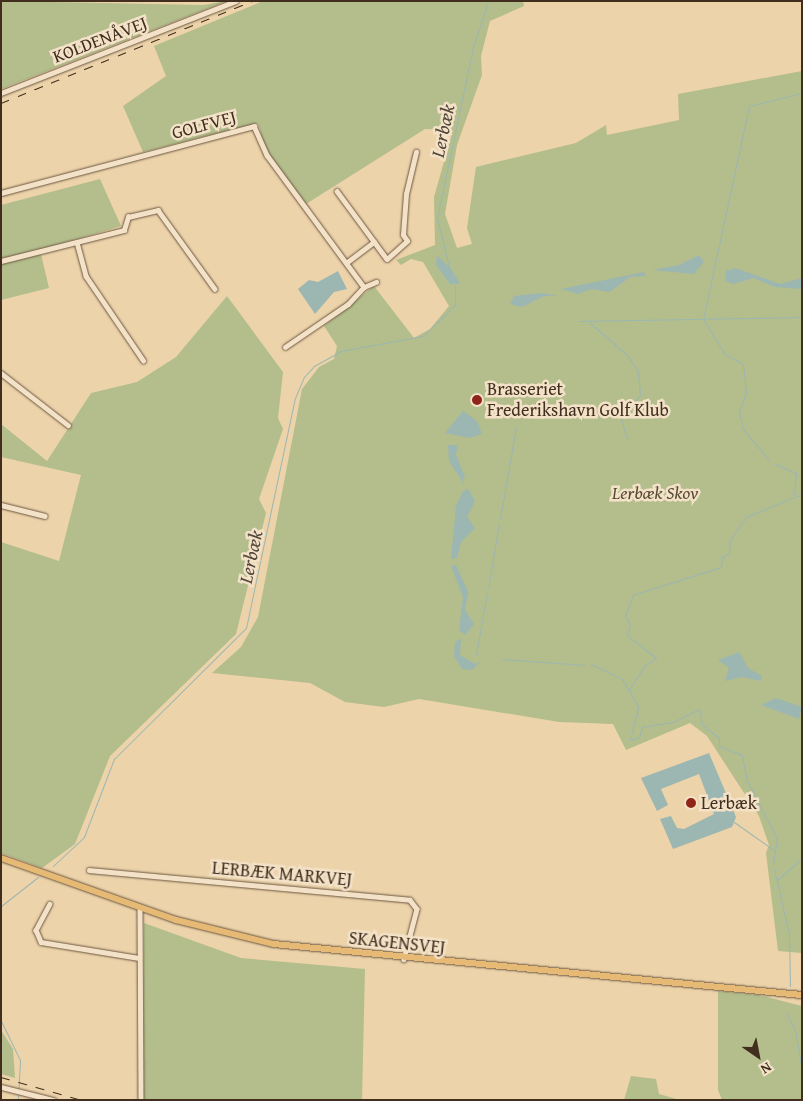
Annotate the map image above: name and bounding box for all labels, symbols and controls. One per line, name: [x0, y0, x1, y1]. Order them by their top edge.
street label: KOLDENÅVEJ: [50, 12, 150, 68]
water label: Lerbæk: [426, 102, 460, 160]
street label: GOLFVEJ: [169, 106, 239, 144]
place label: Brasseriet Frederikshavn Golf Klub: [487, 379, 669, 422]
marker: Brasseriet Frederikshavn Golf Klub: [471, 394, 483, 406]
park label: Lerbæk Skov: [612, 482, 698, 504]
water label: Lerbæk: [234, 528, 268, 586]
place label: Lerbæk: [701, 792, 757, 814]
marker: Lerbæk: [685, 797, 697, 809]
street label: LERBÆK MARKVEJ: [211, 857, 353, 891]
street label: SKAGENSVEJ: [348, 927, 446, 959]
north arrow: [733, 1031, 783, 1081]
text: N: [757, 1058, 776, 1080]

